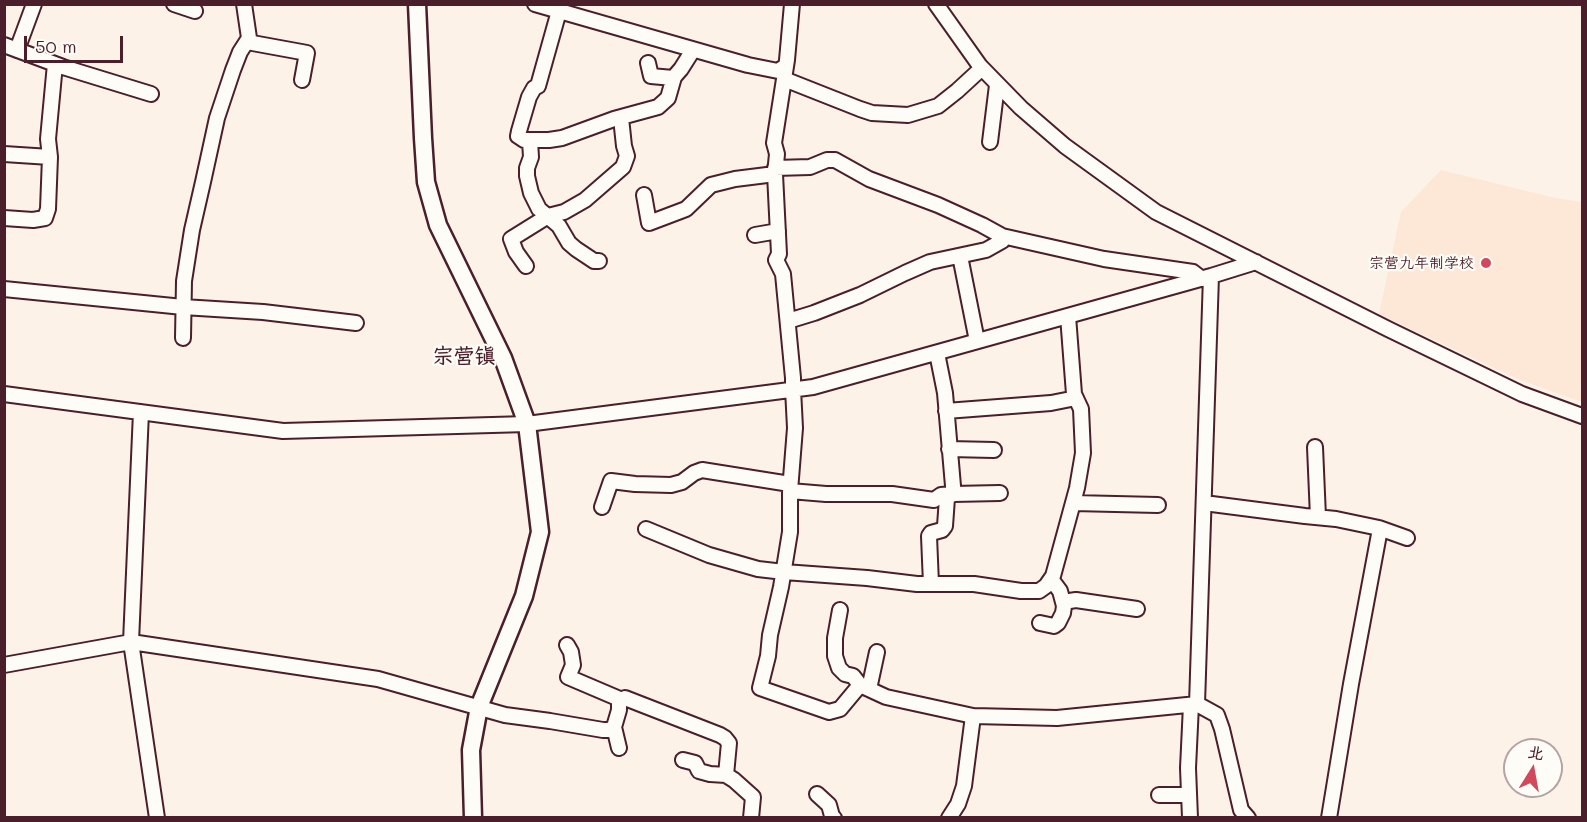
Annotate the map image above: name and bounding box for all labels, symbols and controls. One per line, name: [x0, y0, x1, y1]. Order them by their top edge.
scale bar: [27, 24, 126, 62]
text: 50 m: [35, 34, 77, 58]
place label: 宗营九年制学校: [1369, 254, 1474, 272]
marker: 宗营九年制学校: [1479, 256, 1493, 270]
district label: 宗营镇: [433, 344, 495, 370]
north arrow: [1503, 738, 1563, 798]
text: 北: [1526, 740, 1546, 764]

